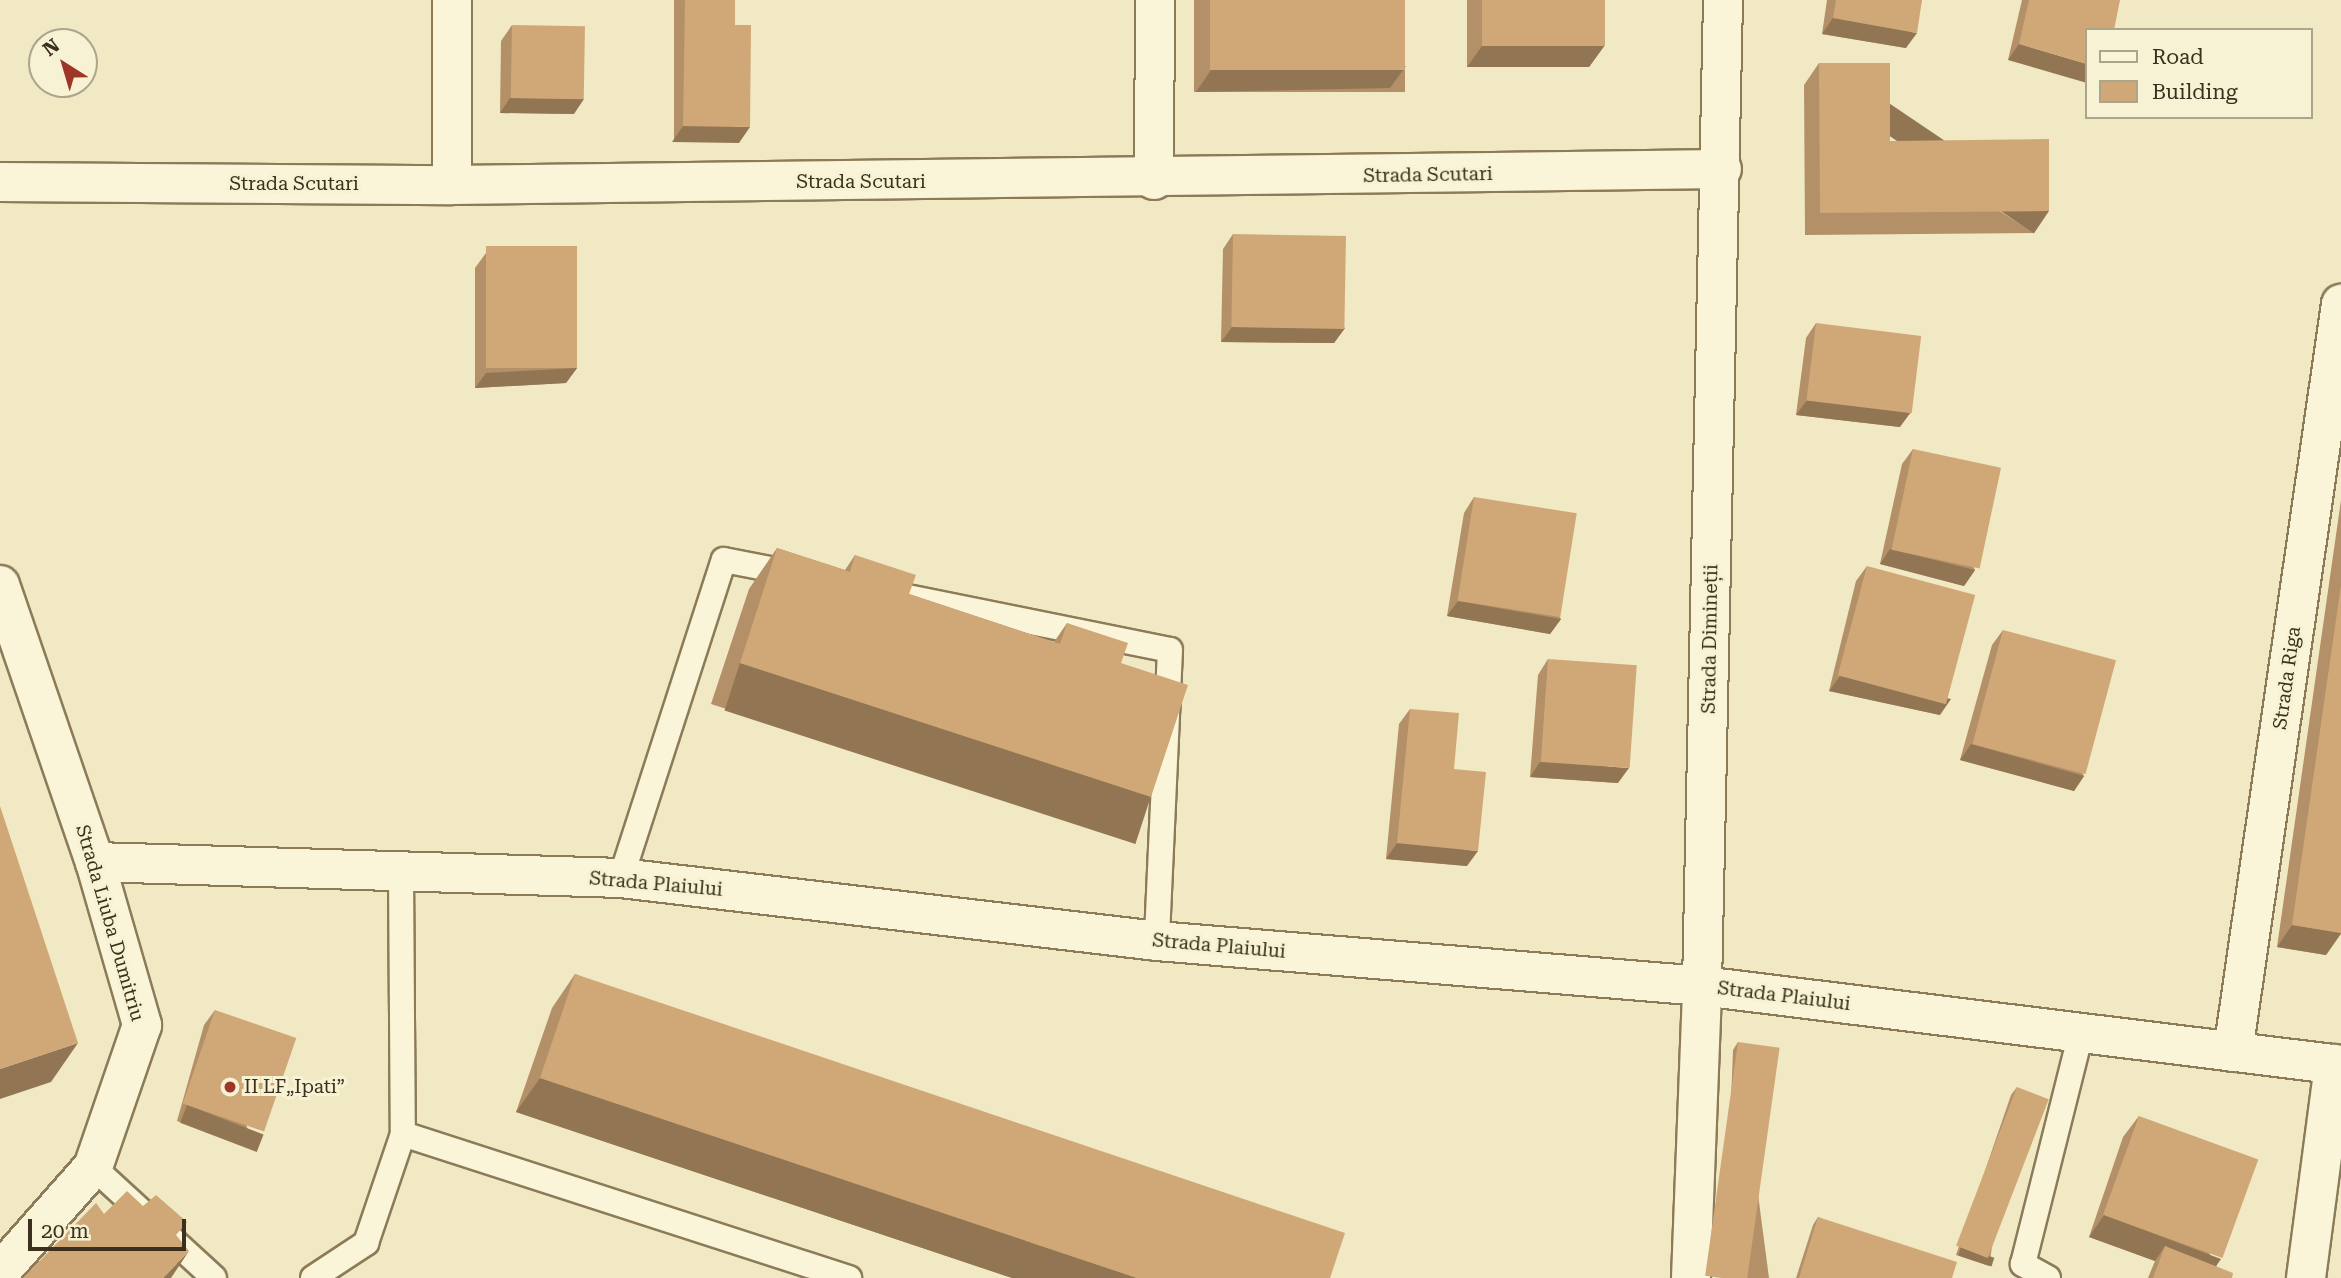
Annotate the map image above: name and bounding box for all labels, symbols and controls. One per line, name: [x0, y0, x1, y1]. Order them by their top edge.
north arrow: [28, 28, 98, 98]
legend: [2086, 28, 2313, 119]
text: N: [38, 34, 64, 61]
text: Road: [2152, 45, 2204, 69]
text: Building: [2152, 80, 2238, 104]
street label: Strada Scutari: [1363, 162, 1493, 188]
street label: Strada Scutari: [796, 171, 926, 193]
street label: Strada Scutari: [229, 173, 359, 195]
street label: Strada Dimineții: [1697, 564, 1723, 714]
street label: Strada Riga: [2268, 625, 2306, 731]
street label: Strada Liuba Dumitriu: [71, 822, 149, 1024]
street label: Strada Plaiului: [588, 867, 724, 901]
street label: Strada Plaiului: [1151, 929, 1287, 963]
street label: Strada Plaiului: [1716, 977, 1852, 1015]
place label: II LF„Ipati”: [244, 1076, 345, 1098]
marker: II LF„Ipati”: [222, 1079, 238, 1095]
scale bar: [32, 1204, 189, 1248]
text: 20 m: [41, 1219, 89, 1243]

